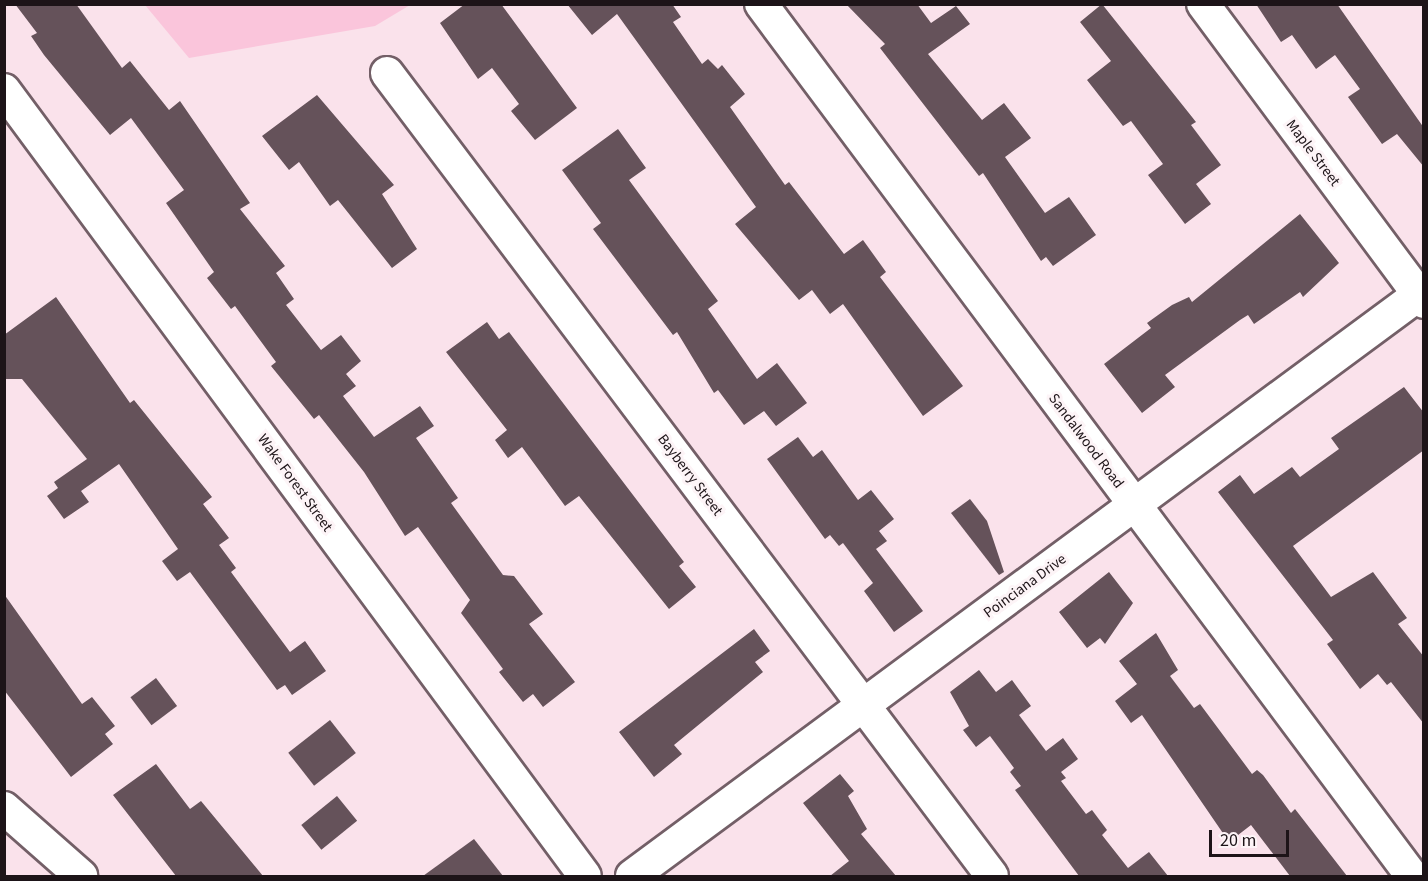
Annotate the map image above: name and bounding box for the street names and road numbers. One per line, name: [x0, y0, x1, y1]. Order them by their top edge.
street label: Maple Street: [1282, 116, 1344, 190]
street label: Sandalwood Road: [1045, 390, 1127, 492]
street label: Wake Forest Street: [254, 431, 336, 535]
street label: Bayberry Street: [653, 431, 727, 519]
street label: Poinciana Drive: [980, 550, 1070, 622]

